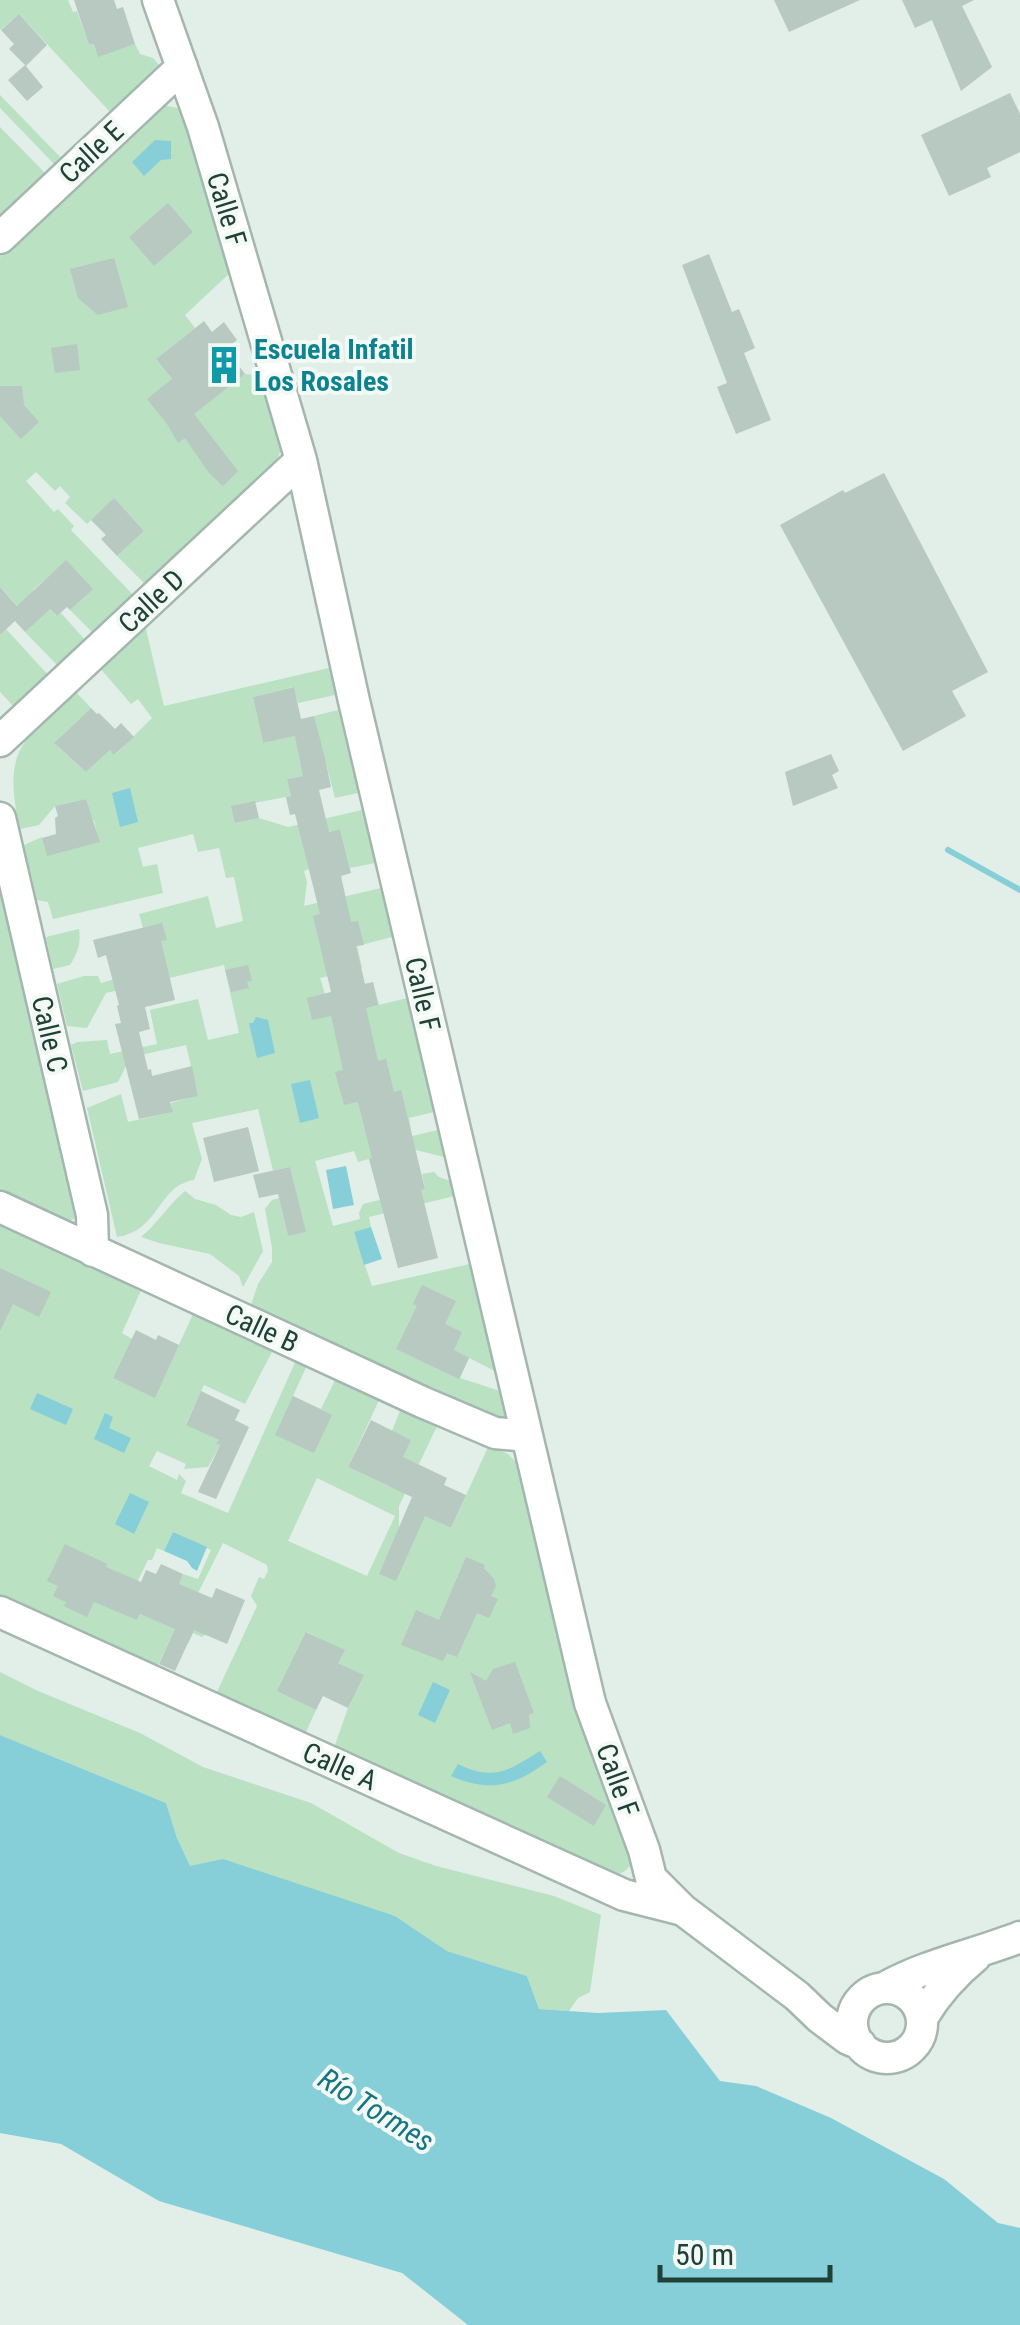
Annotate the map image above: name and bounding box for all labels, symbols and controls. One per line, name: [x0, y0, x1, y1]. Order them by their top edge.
street label: Calle E: [52, 115, 130, 190]
street label: Calle F: [200, 168, 253, 250]
place label: Escuela Infatil Los Rosales: [254, 333, 414, 398]
building icon: Escuela Infatil Los Rosales: [203, 344, 245, 386]
street label: Calle D: [112, 563, 191, 640]
street label: Calle F: [398, 954, 447, 1034]
street label: Calle C: [25, 993, 74, 1076]
street label: Calle B: [220, 1297, 304, 1360]
street label: Calle A: [298, 1736, 382, 1797]
street label: Calle F: [589, 1739, 646, 1821]
water label: Río Tormes: [312, 2061, 440, 2159]
scale bar: [660, 2220, 830, 2282]
text: 50 m: [675, 2237, 734, 2272]

